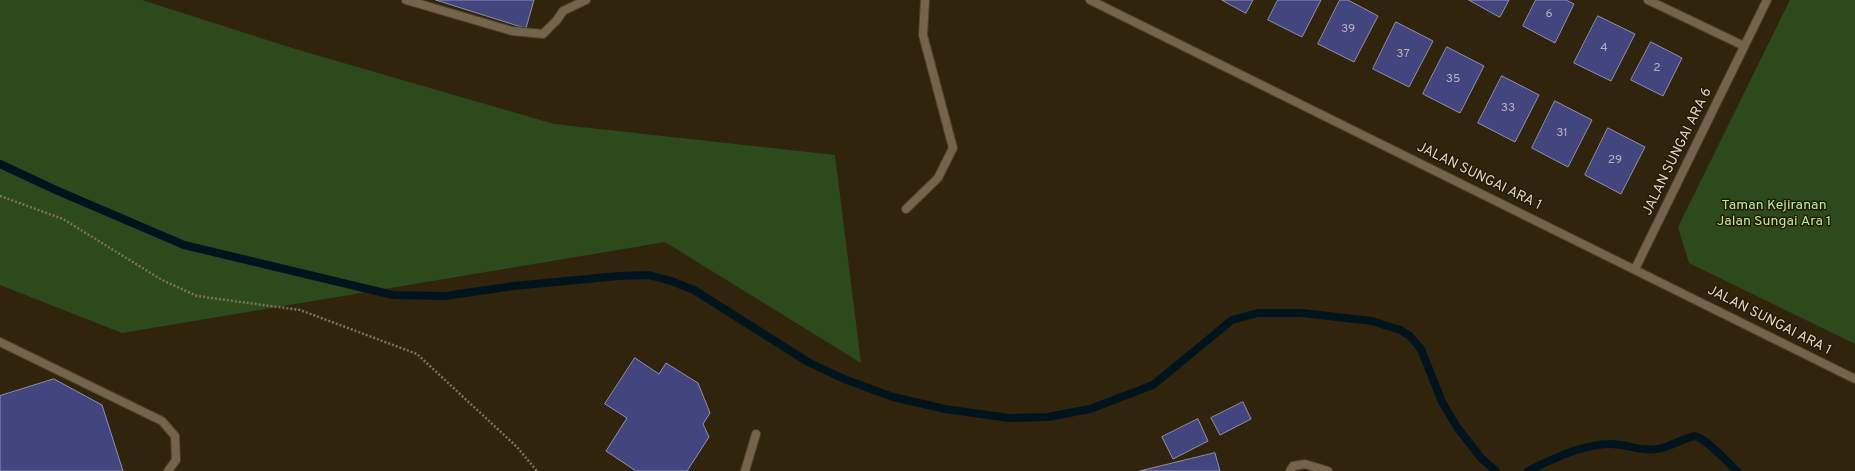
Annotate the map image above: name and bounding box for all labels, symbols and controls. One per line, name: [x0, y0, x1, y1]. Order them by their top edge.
house number: 6: [1545, 8, 1553, 22]
house number: 39: [1341, 23, 1355, 37]
house number: 4: [1600, 42, 1608, 56]
house number: 37: [1396, 48, 1410, 62]
house number: 2: [1653, 62, 1661, 76]
house number: 35: [1446, 73, 1460, 87]
street label: JALAN SUNGAI ARA 6: [1640, 85, 1716, 219]
house number: 33: [1501, 102, 1515, 116]
house number: 31: [1556, 127, 1568, 141]
street label: JALAN SUNGAI ARA 1: [1414, 139, 1544, 215]
house number: 29: [1608, 154, 1622, 168]
park label: Taman Kejiranan Jalan Sungai Ara 1: [1717, 198, 1831, 230]
street label: JALAN SUNGAI ARA 1: [1704, 282, 1834, 360]

